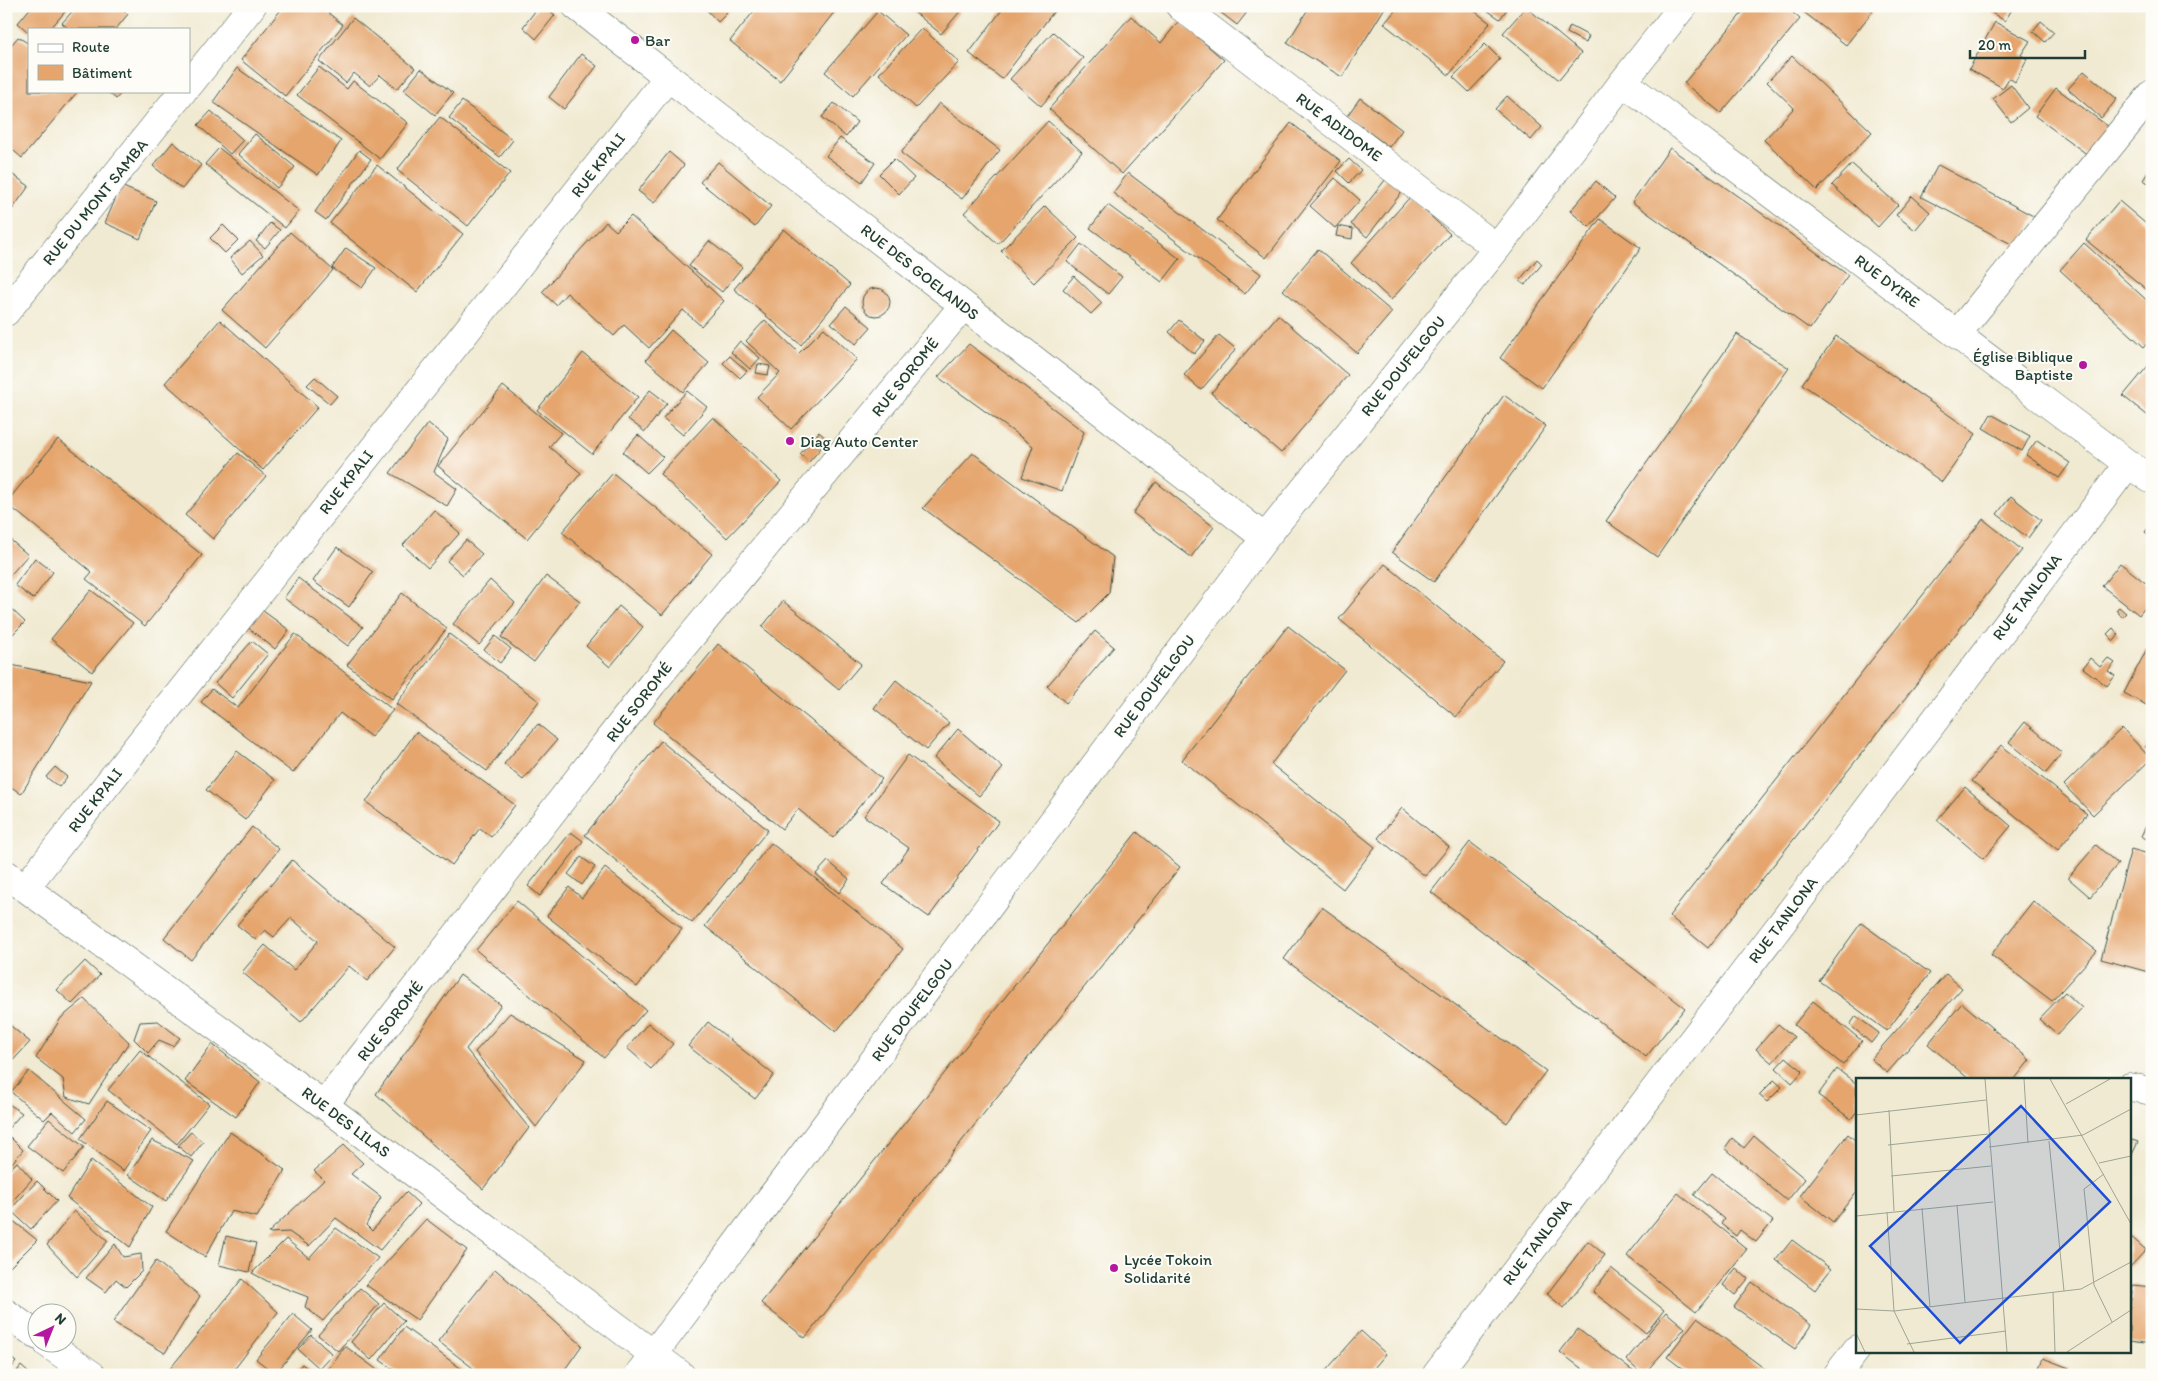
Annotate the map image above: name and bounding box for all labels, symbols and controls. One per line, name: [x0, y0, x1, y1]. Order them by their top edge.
legend: [28, 28, 190, 92]
scale bar: [1970, 28, 2086, 60]
place label: Bar: [645, 31, 671, 50]
marker: Bar: [629, 34, 641, 46]
text: 20 m: [1978, 36, 2012, 54]
text: Route: [72, 38, 110, 56]
text: Bâtiment: [72, 64, 133, 82]
street label: RUE ADIDOME: [1292, 88, 1386, 166]
street label: RUE KPALI: [567, 129, 629, 201]
street label: RUE DU MONT SAMBA: [38, 135, 152, 269]
street label: RUE DES GOELANDS: [857, 220, 983, 324]
street label: RUE DYIRE: [1851, 250, 1923, 312]
street label: RUE DOUFELGOU: [1357, 312, 1449, 420]
street label: RUE SOROMÉ: [867, 333, 943, 420]
place label: Église Biblique Baptiste: [1973, 347, 2073, 384]
marker: Église Biblique Baptiste: [2077, 359, 2089, 371]
place label: Diag Auto Center: [800, 432, 918, 451]
marker: Diag Auto Center: [784, 435, 796, 447]
street label: RUE KPALI: [315, 446, 377, 518]
street label: RUE TANLONA: [1988, 550, 2066, 644]
street label: RUE DOUFELGOU: [1109, 631, 1199, 741]
street label: RUE SOROMÉ: [602, 658, 676, 746]
street label: RUE KPALI: [64, 764, 126, 836]
street label: RUE TANLONA: [1744, 873, 1822, 967]
street label: RUE DOUFELGOU: [867, 955, 957, 1065]
street label: RUE SOROMÉ: [353, 977, 427, 1065]
inset map: [1856, 1078, 2130, 1354]
street label: RUE DES LILAS: [298, 1083, 394, 1161]
street label: RUE TANLONA: [1498, 1195, 1576, 1289]
place label: Lycée Tokoin Solidarité: [1124, 1250, 1212, 1287]
marker: Lycée Tokoin Solidarité: [1108, 1262, 1120, 1274]
north arrow: [28, 1304, 78, 1354]
text: N: [51, 1309, 70, 1328]

